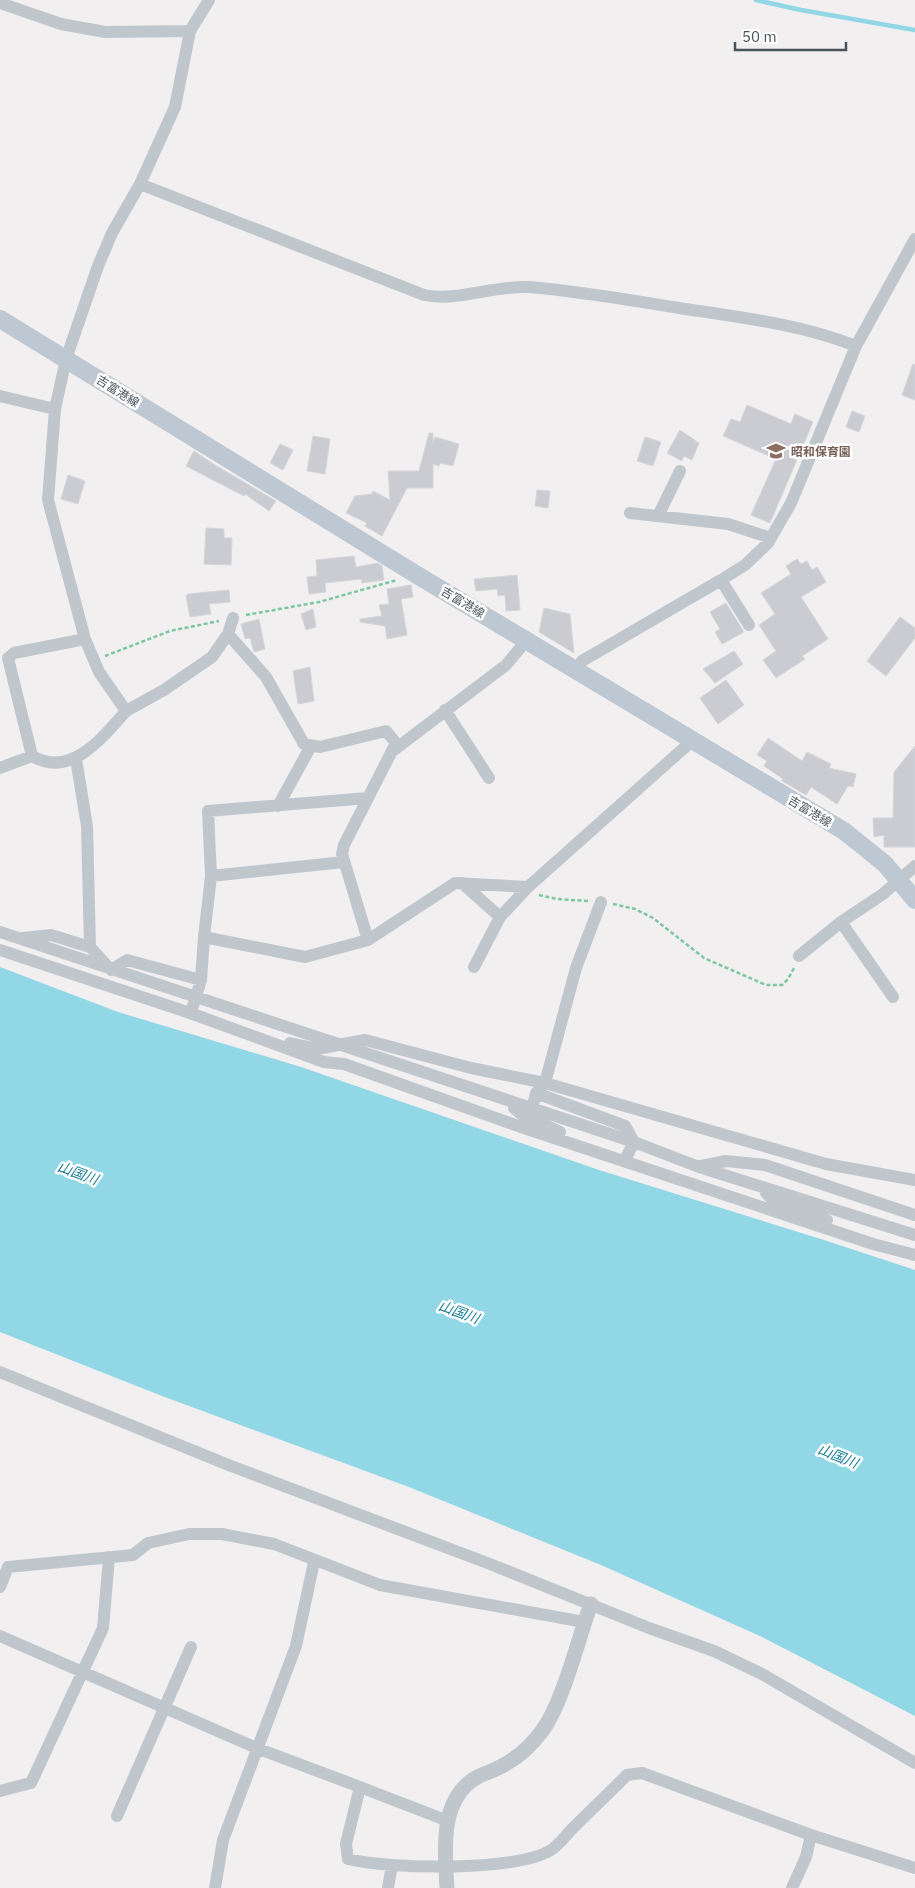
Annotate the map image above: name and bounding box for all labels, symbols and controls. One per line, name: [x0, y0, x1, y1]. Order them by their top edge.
scale bar: [735, 20, 846, 52]
text: 50 m: [742, 27, 777, 46]
street label: 吉富港線: [94, 372, 142, 410]
school or university icon: 昭和保育園: [765, 440, 787, 462]
place label: 昭和保育園: [791, 444, 851, 459]
street label: 吉富港線: [439, 583, 487, 621]
street label: 吉富港線: [786, 792, 834, 830]
water label: 山国川: [55, 1157, 103, 1189]
water label: 山国川: [436, 1296, 484, 1328]
water label: 山国川: [815, 1440, 863, 1473]

